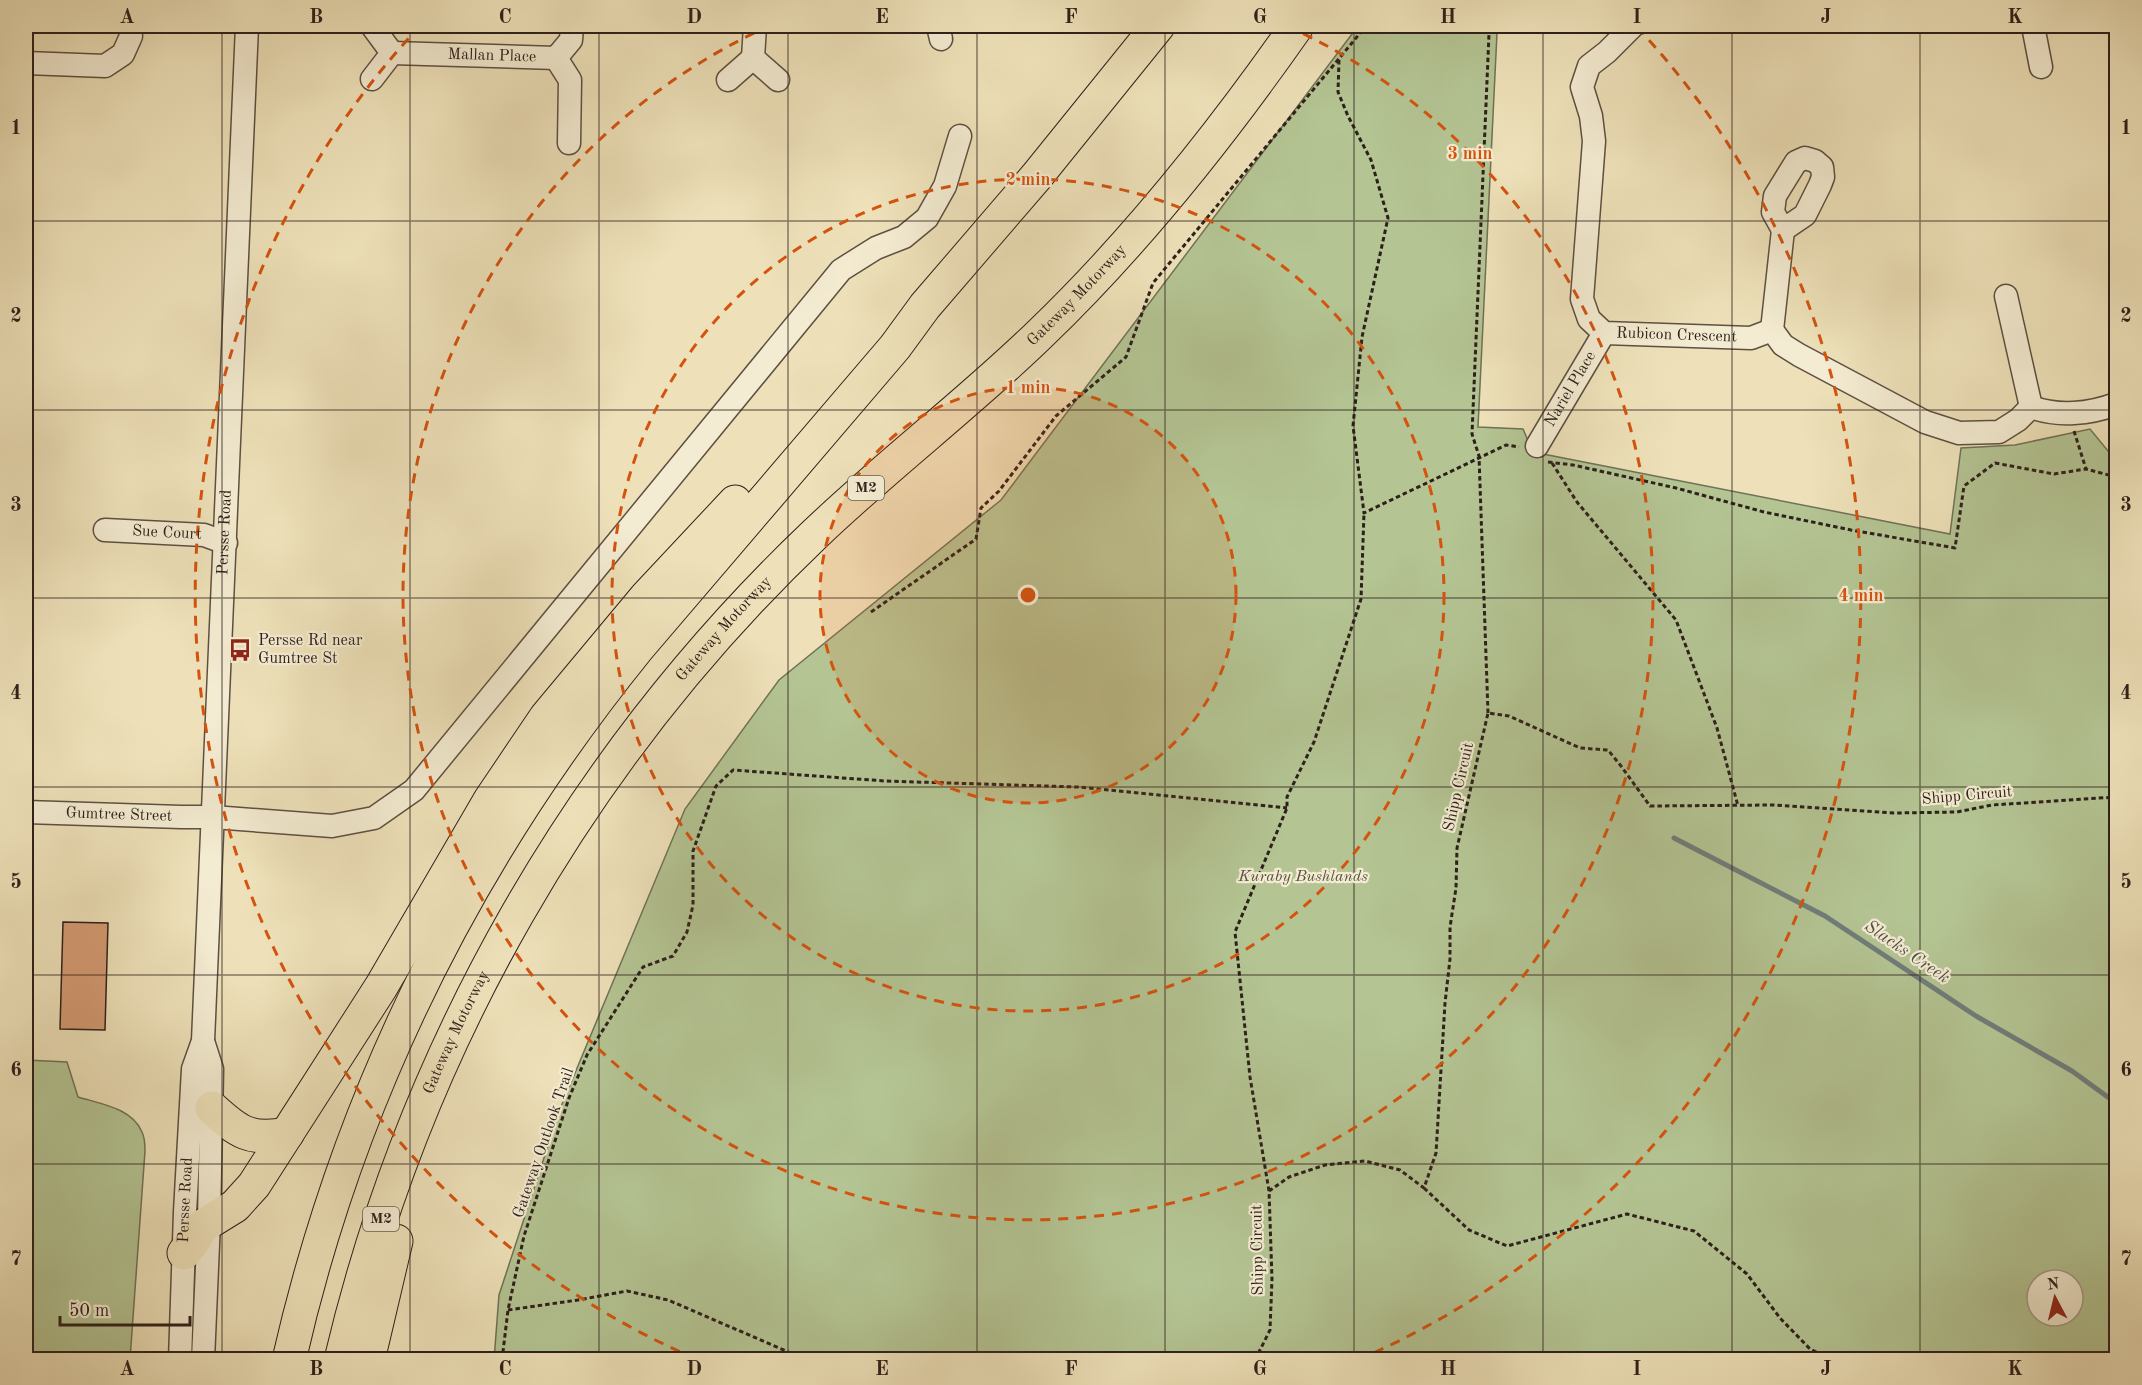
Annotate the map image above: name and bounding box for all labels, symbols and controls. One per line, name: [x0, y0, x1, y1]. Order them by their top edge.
text: A: [119, 8, 135, 28]
text: B: [309, 8, 323, 28]
text: C: [498, 8, 512, 28]
text: D: [686, 8, 702, 28]
text: E: [875, 8, 889, 28]
text: F: [1064, 8, 1078, 28]
text: G: [1253, 8, 1267, 28]
text: H: [1440, 8, 1456, 28]
text: I: [1633, 8, 1641, 28]
text: J: [1821, 8, 1832, 28]
text: K: [2007, 8, 2023, 28]
street label: Mallan Place: [447, 47, 536, 65]
text: 1: [10, 119, 22, 139]
text: 1: [2120, 119, 2132, 139]
text: 3 min: [1447, 145, 1493, 163]
text: 2 min: [1005, 171, 1051, 189]
street label: Gateway Motorway: [1024, 242, 1130, 349]
text: 2: [10, 307, 22, 327]
text: 2: [2120, 307, 2132, 327]
street label: Rubicon Crescent: [1616, 325, 1738, 346]
street label: Nariel Place: [1542, 349, 1599, 430]
text: 1 min: [1005, 379, 1051, 397]
road number: M2: [848, 476, 884, 500]
street label: Persse Road: [215, 489, 235, 576]
text: 3: [10, 496, 22, 516]
text: 3: [2120, 496, 2132, 516]
street label: Sue Court: [132, 523, 203, 543]
street label: Gateway Motorway: [673, 573, 775, 685]
centre of rings: [1018, 585, 1038, 605]
text: 4 min: [1838, 587, 1884, 605]
place label: Persse Rd near Gumtree St: [258, 633, 363, 667]
bus stop icon: Persse Rd near Gumtree St: [227, 637, 253, 663]
text: 4: [10, 684, 22, 704]
text: 4: [2120, 684, 2132, 704]
street label: Shipp Circuit: [1441, 740, 1477, 833]
street label: Shipp Circuit: [1921, 784, 2013, 808]
street label: Gumtree Street: [65, 805, 173, 825]
park label: Kuraby Bushlands: [1237, 869, 1368, 885]
text: 5: [10, 872, 22, 893]
text: 5: [2120, 872, 2132, 893]
water label: Slacks Creek: [1861, 917, 1953, 987]
street label: Gateway Motorway: [421, 968, 493, 1097]
text: 6: [10, 1061, 22, 1081]
text: 6: [2120, 1061, 2132, 1081]
street label: Gateway Outlook Trail: [511, 1066, 577, 1220]
street label: Persse Road: [176, 1157, 196, 1243]
street label: Shipp Circuit: [1249, 1204, 1267, 1296]
road number: M2: [363, 1207, 399, 1231]
text: 7: [10, 1250, 22, 1270]
text: 7: [2120, 1250, 2132, 1270]
north arrow: [2025, 1268, 2085, 1328]
text: N: [2046, 1276, 2061, 1294]
scale bar: [60, 1289, 190, 1327]
text: 50 m: [69, 1302, 109, 1320]
text: A: [119, 1360, 135, 1380]
text: B: [309, 1360, 323, 1380]
text: C: [498, 1360, 512, 1380]
text: D: [686, 1360, 702, 1380]
text: E: [875, 1360, 889, 1380]
text: F: [1064, 1360, 1078, 1380]
text: G: [1253, 1360, 1267, 1380]
text: H: [1440, 1360, 1456, 1380]
text: I: [1633, 1360, 1641, 1380]
text: J: [1821, 1360, 1832, 1380]
text: K: [2007, 1360, 2023, 1380]

